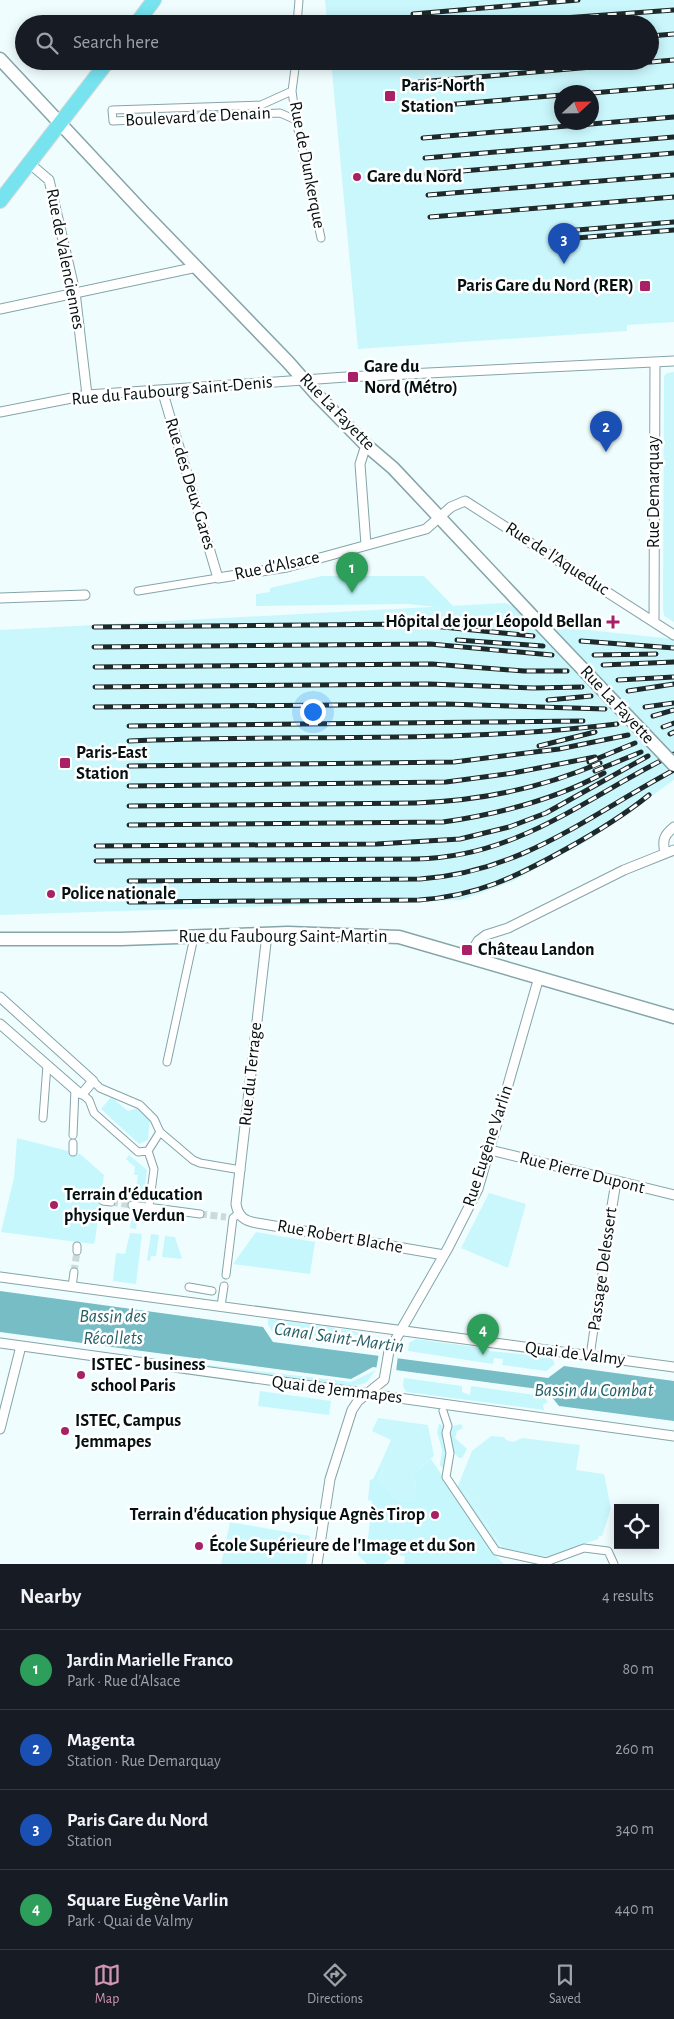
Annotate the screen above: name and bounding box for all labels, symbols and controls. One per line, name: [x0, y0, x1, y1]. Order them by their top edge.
search box: [15, 15, 659, 70]
icon: search: [33, 29, 61, 57]
text: Search here: [73, 33, 159, 52]
place label: Paris-North Station: [401, 77, 485, 116]
north arrow: [554, 85, 599, 130]
marker: Paris-North Station: [383, 89, 397, 103]
street label: Rue de Dunkerque: [286, 100, 328, 230]
street label: Boulevard de Denain: [125, 104, 271, 130]
place label: Gare du Nord: [367, 168, 462, 186]
marker: Gare du Nord: [351, 171, 363, 183]
street label: Rue de Valenciennes: [43, 187, 87, 331]
pin: 3: [548, 223, 580, 264]
place label: Paris Gare du Nord (RER): [457, 277, 634, 295]
marker: Paris Gare du Nord (RER): [638, 279, 652, 293]
place label: Gare du Nord (Métro): [364, 358, 458, 397]
street label: Rue La Fayette: [296, 370, 378, 454]
marker: Gare du Nord (Métro): [346, 370, 360, 384]
street label: Rue du Faubourg Saint-Denis: [71, 373, 273, 409]
pin: 2: [590, 411, 622, 452]
street label: Rue des Deux Gares: [161, 416, 219, 552]
street label: Rue Demarquay: [645, 435, 663, 548]
street label: Rue de l'Aqueduc: [502, 519, 612, 599]
street label: Rue d'Alsace: [233, 548, 321, 584]
pin: 1: [336, 552, 368, 593]
place label: Hôpital de jour Léopold Bellan: [385, 613, 602, 631]
marker: Hôpital de jour Léopold Bellan: [606, 615, 620, 629]
street label: Rue La Fayette: [576, 662, 658, 748]
your location: [300, 699, 326, 725]
place label: Paris-East Station: [76, 744, 147, 783]
marker: Paris-East Station: [58, 756, 72, 770]
place label: Police nationale: [61, 885, 176, 903]
marker: Police nationale: [45, 888, 57, 900]
street label: Rue du Faubourg Saint-Martin: [179, 928, 387, 946]
place label: Château Landon: [478, 941, 595, 959]
marker: Château Landon: [460, 943, 474, 957]
street label: Rue du Terrage: [237, 1021, 265, 1127]
street label: Rue Eugène Varlin: [460, 1083, 516, 1209]
street label: Rue Pierre Dupont: [517, 1149, 647, 1197]
place label: Terrain d'éducation physique Verdun: [64, 1186, 203, 1225]
marker: Terrain d'éducation physique Verdun: [48, 1199, 60, 1211]
street label: Passage Delessert: [585, 1206, 621, 1332]
street label: Rue Robert Blache: [276, 1217, 404, 1257]
water label: Bassin des Récollets: [79, 1307, 147, 1348]
pin: 4: [467, 1314, 499, 1355]
water label: Canal Saint-Martin: [273, 1319, 405, 1357]
street label: Quai de Valmy: [524, 1339, 626, 1369]
place label: ISTEC - business school Paris: [91, 1356, 206, 1395]
marker: ISTEC - business school Paris: [75, 1369, 87, 1381]
street label: Quai de Jemmapes: [271, 1373, 403, 1407]
water label: Bassin du Combat: [534, 1381, 654, 1400]
place label: ISTEC, Campus Jemmapes: [75, 1412, 181, 1451]
marker: ISTEC, Campus Jemmapes: [59, 1425, 71, 1437]
map controls: [614, 1504, 659, 1549]
button: locate: [614, 1504, 659, 1549]
place label: Terrain d'éducation physique Agnès Tirop: [130, 1506, 425, 1524]
marker: Terrain d'éducation physique Agnès Tirop: [429, 1509, 441, 1521]
place label: École Supérieure de l'Image et du Son: [209, 1534, 475, 1555]
marker: École Supérieure de l'Image et du Son: [193, 1540, 205, 1552]
text: Nearby: [20, 1586, 81, 1607]
text: 4 results: [602, 1588, 654, 1604]
text: Jardin Marielle Franco: [67, 1651, 233, 1670]
text: 1: [33, 1661, 39, 1677]
text: 80 m: [623, 1661, 654, 1677]
text: Park · Rue d'Alsace: [67, 1673, 180, 1689]
text: Magenta: [67, 1731, 135, 1750]
text: 2: [32, 1741, 40, 1757]
text: 260 m: [615, 1741, 654, 1757]
text: Station · Rue Demarquay: [67, 1753, 221, 1769]
text: Paris Gare du Nord: [67, 1811, 208, 1830]
text: 3: [33, 1821, 39, 1837]
text: 340 m: [616, 1821, 654, 1837]
text: Station: [67, 1833, 112, 1849]
text: Square Eugène Varlin: [67, 1891, 229, 1910]
text: 4: [32, 1901, 40, 1917]
text: 440 m: [615, 1901, 654, 1917]
text: Park · Quai de Valmy: [67, 1913, 193, 1929]
tab: Map: [93, 1961, 121, 2008]
tab: Directions: [307, 1961, 363, 2008]
tab: Saved: [549, 1961, 581, 2008]

